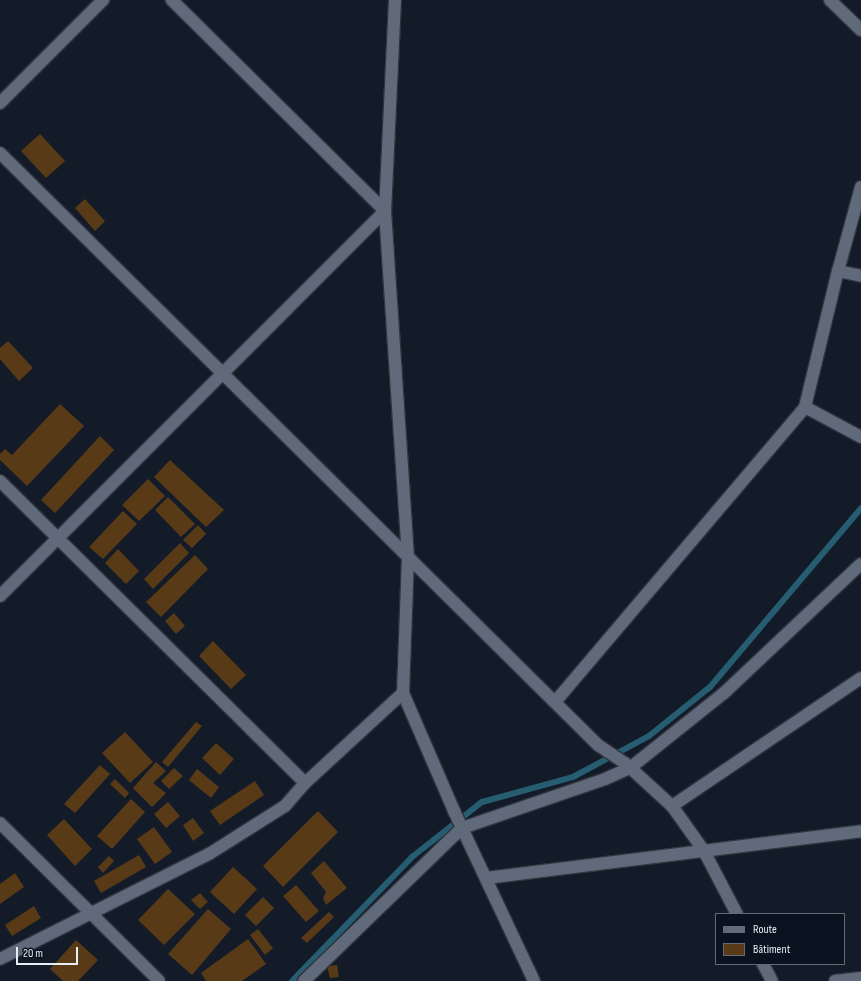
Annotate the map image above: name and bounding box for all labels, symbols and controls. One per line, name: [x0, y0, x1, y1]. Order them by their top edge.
legend: [715, 913, 845, 965]
text: Route: [753, 922, 777, 937]
scale bar: [18, 939, 80, 965]
text: Bâtiment: [753, 942, 790, 957]
text: 20 m: [23, 946, 43, 961]

